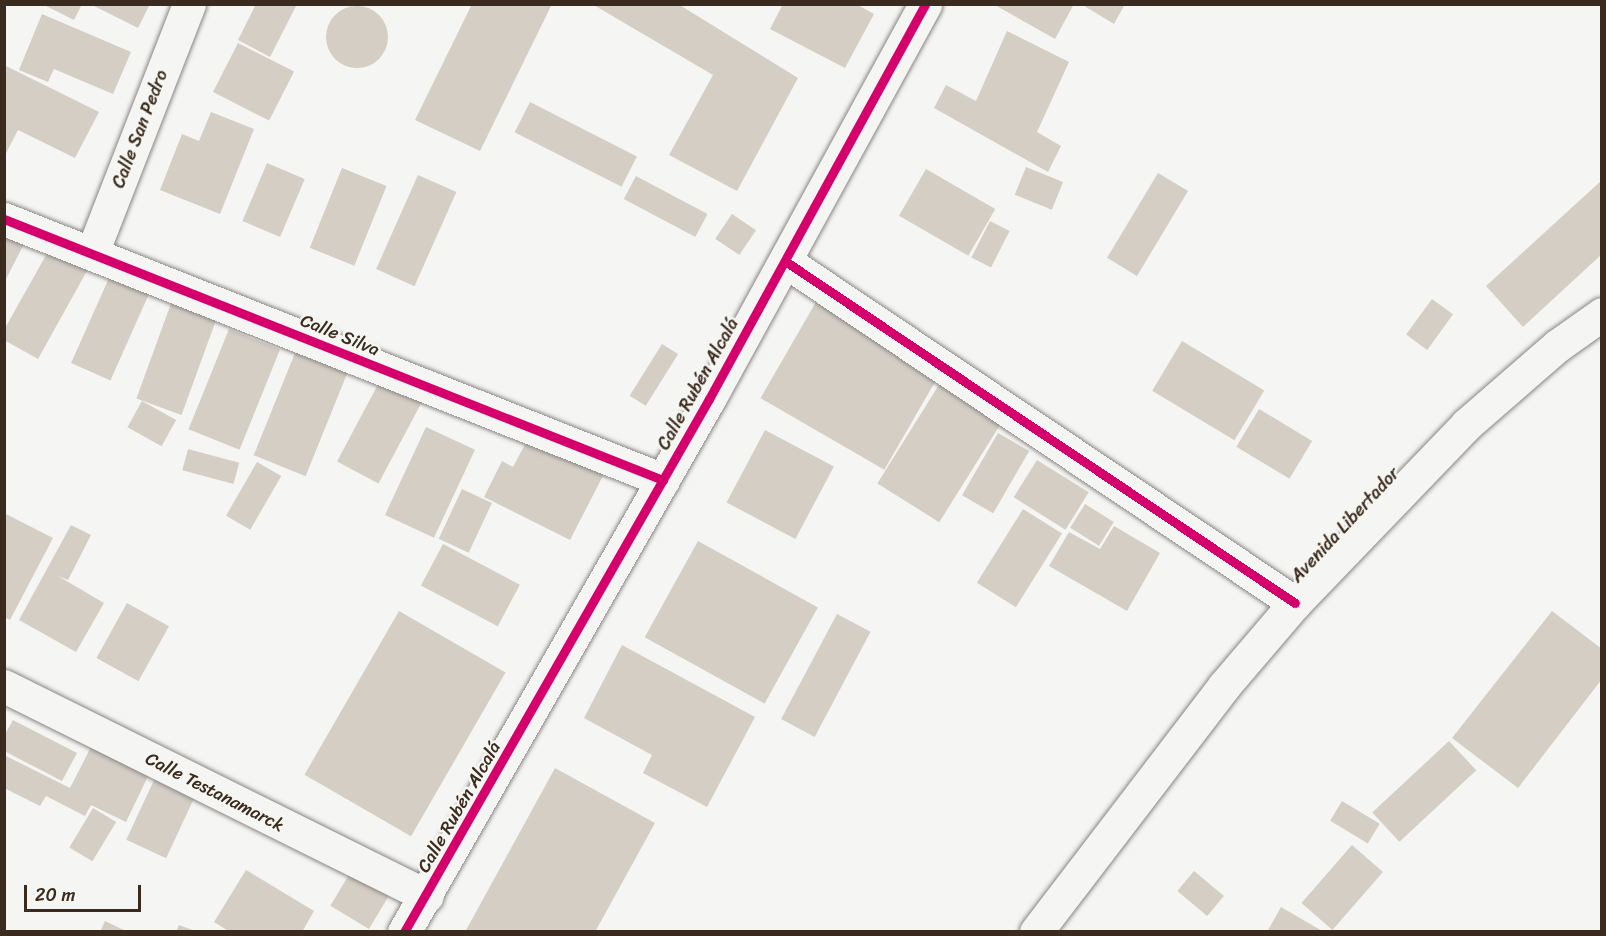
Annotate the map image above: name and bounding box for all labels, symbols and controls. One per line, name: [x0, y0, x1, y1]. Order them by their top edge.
street label: Calle San Pedro: [107, 67, 173, 191]
street label: Calle Silva: [297, 309, 383, 361]
street label: Calle Rubén Alcalá: [653, 314, 743, 454]
street label: Avenida Libertador: [1286, 463, 1404, 587]
street label: Calle Rubén Alcalá: [413, 738, 505, 876]
street label: Calle Testanamarck: [141, 747, 289, 837]
scale bar: [27, 873, 144, 911]
text: 20 m: [35, 879, 75, 911]

